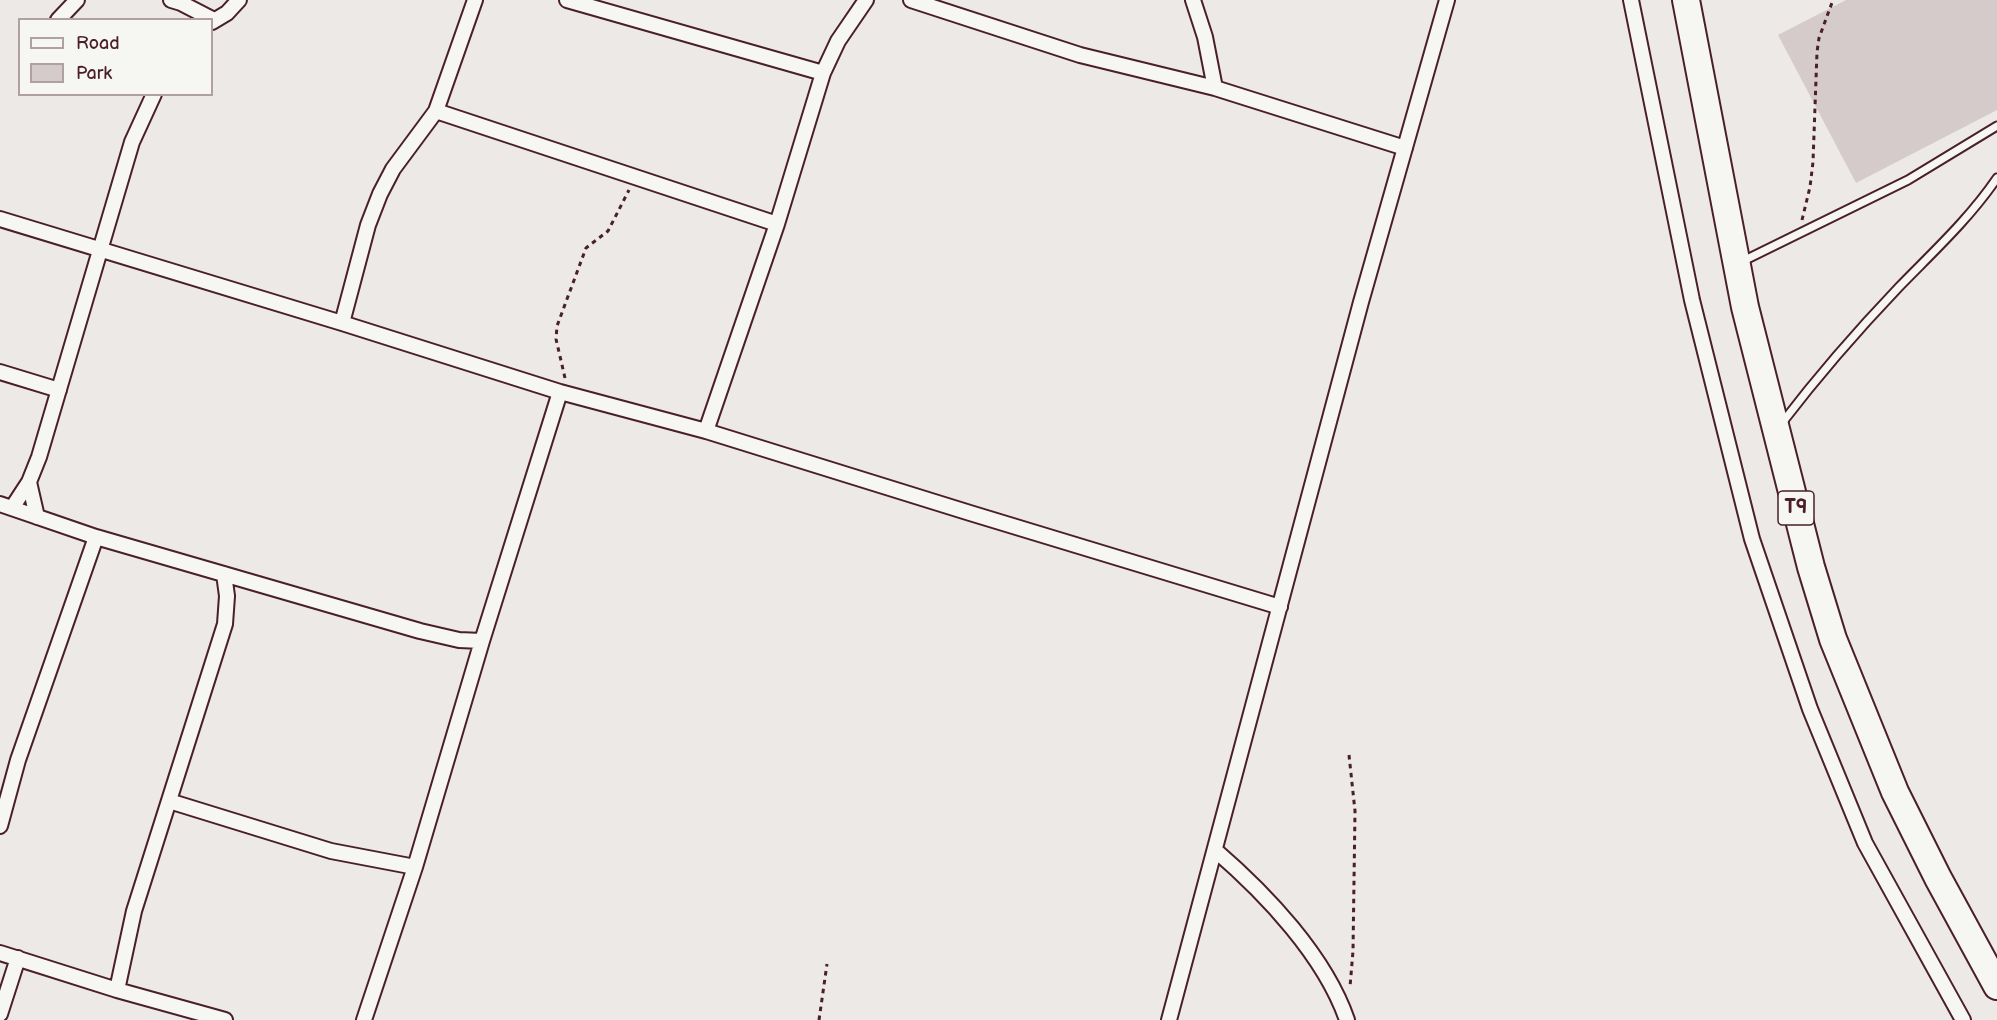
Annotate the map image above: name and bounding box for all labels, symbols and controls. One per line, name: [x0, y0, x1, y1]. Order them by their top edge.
legend: [18, 18, 213, 96]
text: Road: [76, 33, 120, 54]
text: Park: [76, 63, 112, 84]
road number: T9: [1778, 491, 1814, 525]

